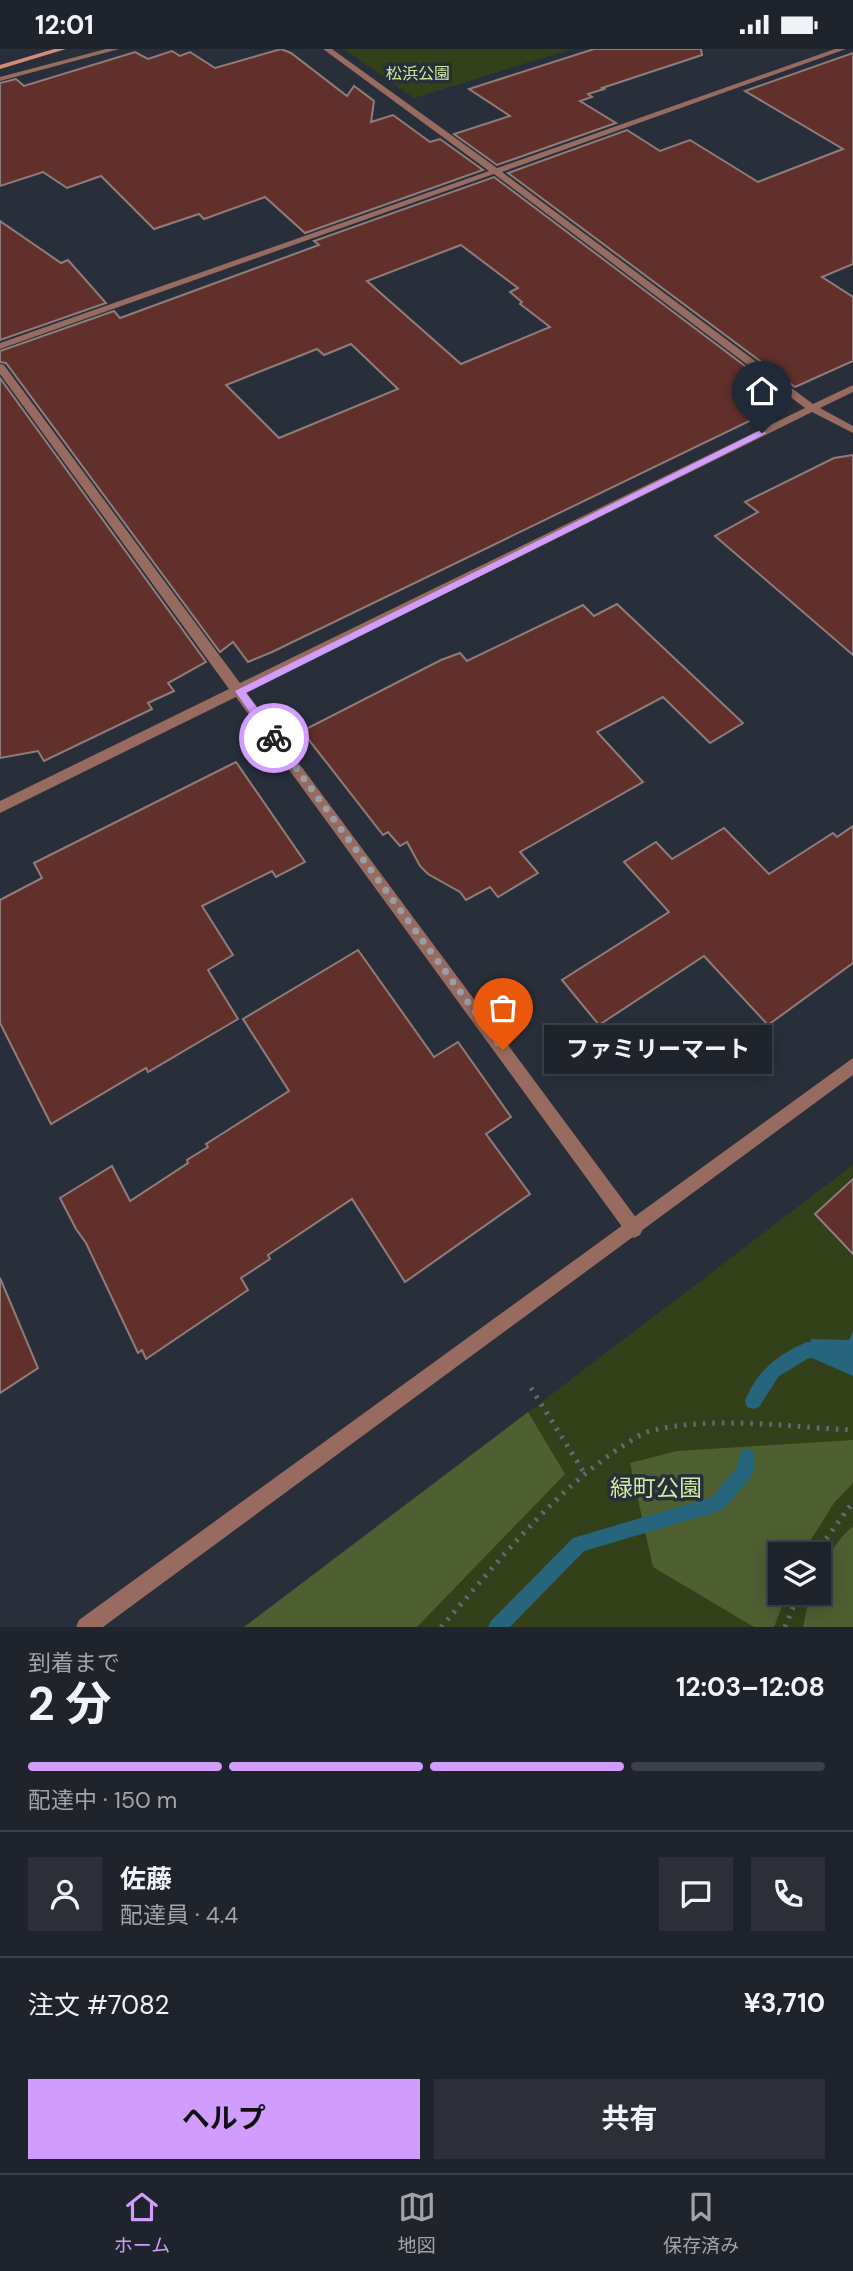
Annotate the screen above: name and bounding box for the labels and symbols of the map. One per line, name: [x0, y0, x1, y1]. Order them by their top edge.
park label: 松浜公園: [386, 63, 450, 84]
pin: [732, 361, 792, 433]
courier: [239, 703, 309, 773]
pin: [473, 978, 533, 1050]
callout: ファミリーマート: [545, 1025, 772, 1075]
park label: 緑町公園: [610, 1473, 702, 1503]

